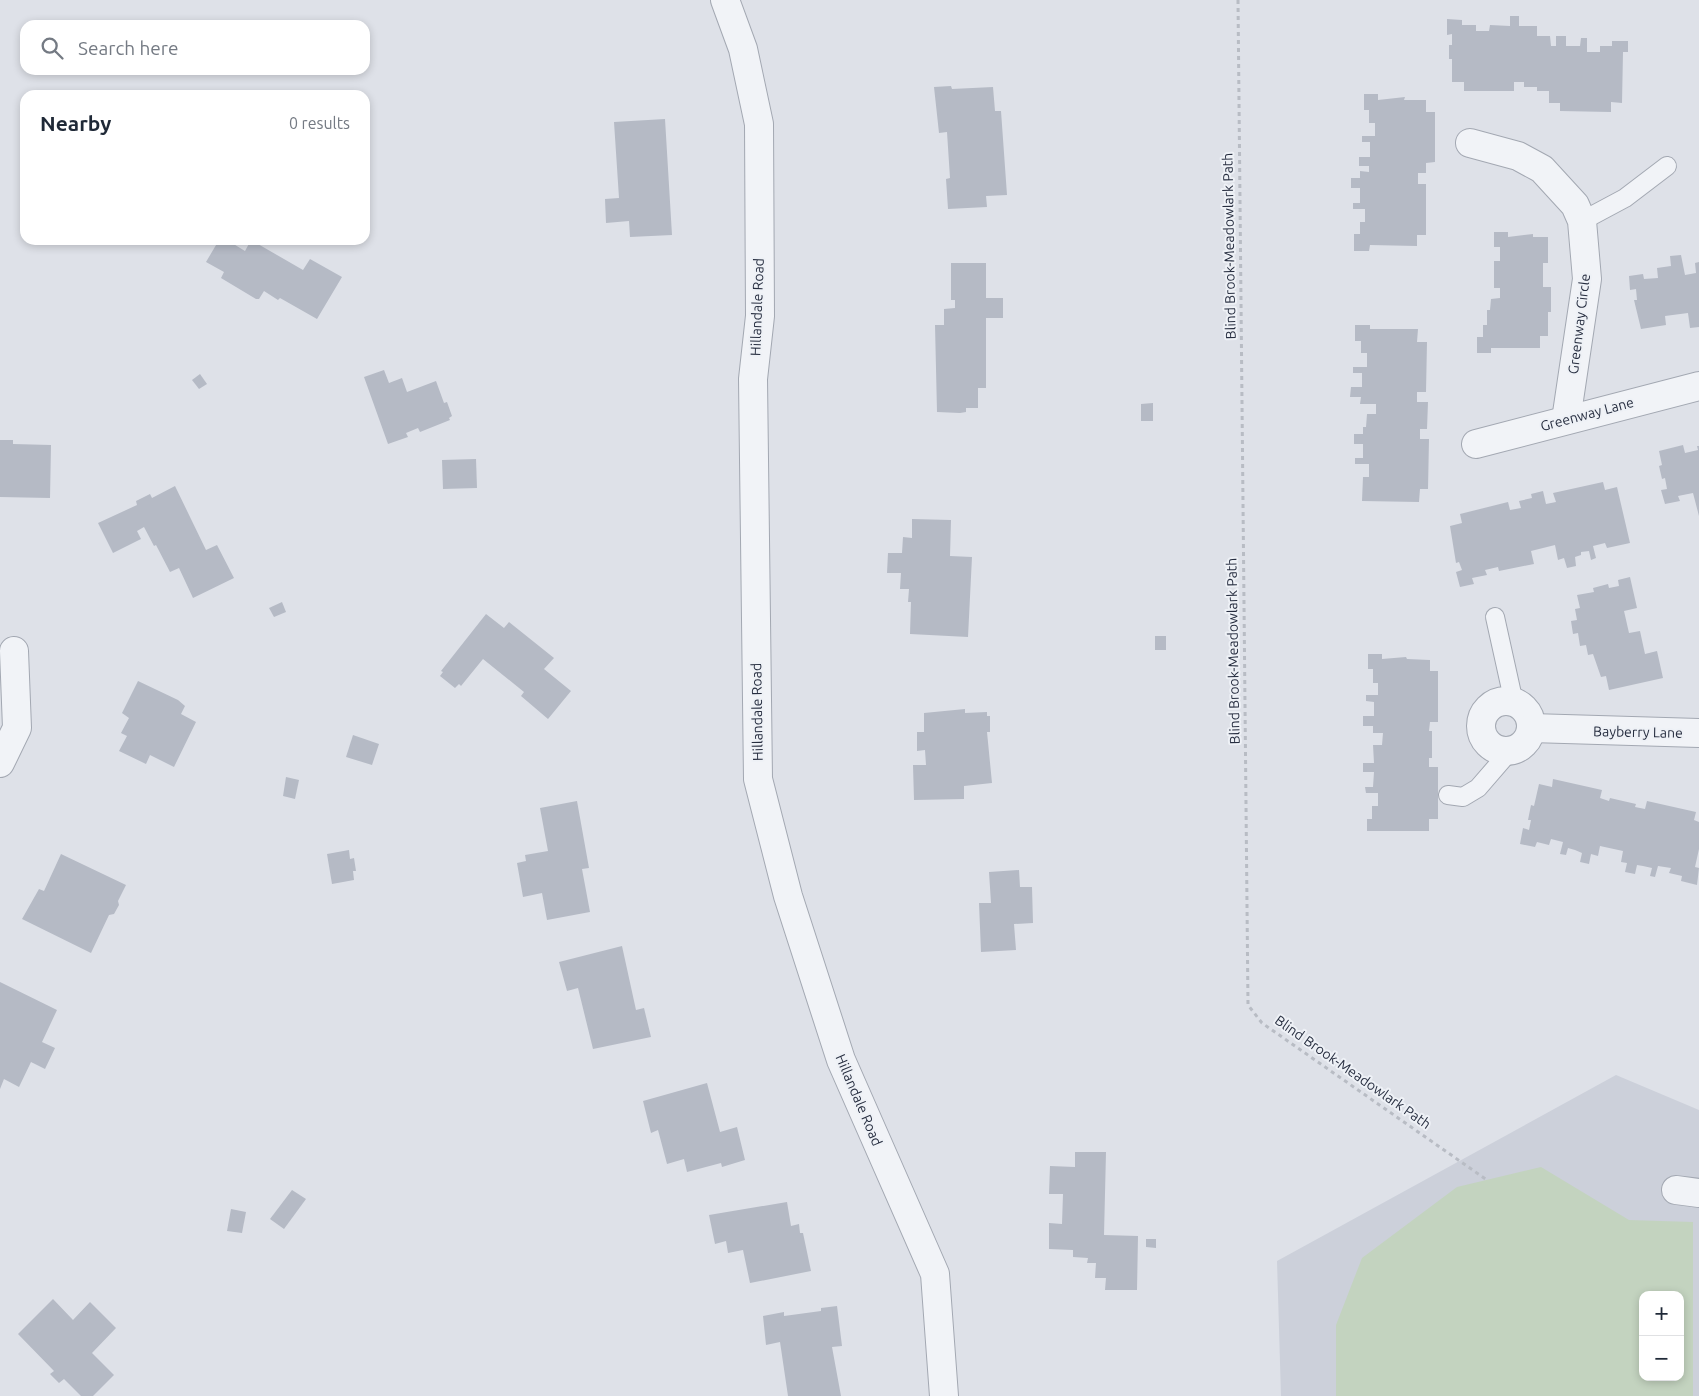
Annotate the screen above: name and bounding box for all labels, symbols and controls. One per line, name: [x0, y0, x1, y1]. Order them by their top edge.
search box: [20, 20, 370, 75]
icon: search: [38, 34, 66, 62]
text: Search here: [78, 37, 178, 59]
text: Nearby: [40, 111, 111, 135]
text: 0 results: [289, 114, 350, 132]
street label: Blind Brook-Meadowlark Path: [1219, 153, 1239, 339]
street label: Hillandale Road: [747, 258, 767, 356]
street label: Greenway Circle: [1565, 273, 1593, 375]
street label: Greenway Lane: [1539, 394, 1635, 434]
street label: Blind Brook-Meadowlark Path: [1223, 558, 1243, 744]
street label: Hillandale Road: [748, 663, 766, 761]
street label: Bayberry Lane: [1593, 723, 1683, 741]
street label: Blind Brook-Meadowlark Path: [1272, 1012, 1434, 1132]
street label: Hillandale Road: [832, 1052, 886, 1148]
map controls: [1639, 1291, 1684, 1381]
button: +: [1639, 1291, 1684, 1336]
button: −: [1639, 1336, 1684, 1381]

